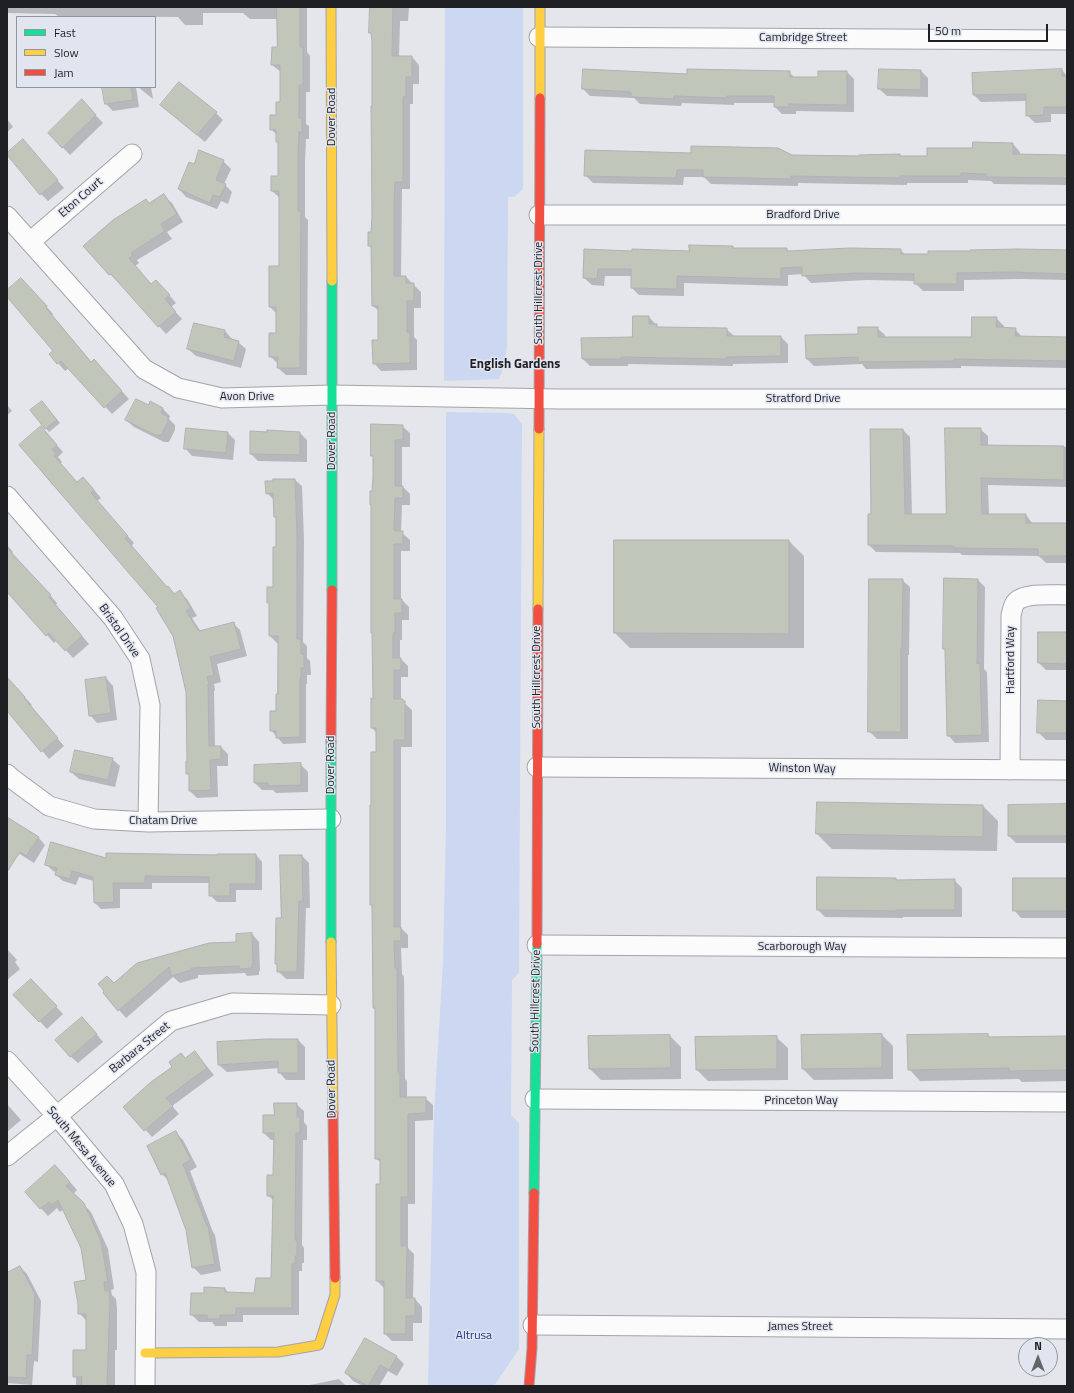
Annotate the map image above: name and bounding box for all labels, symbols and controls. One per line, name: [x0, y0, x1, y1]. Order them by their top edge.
legend: [16, 16, 156, 88]
scale bar: [930, 16, 1050, 42]
text: 50 m: [935, 21, 961, 40]
text: Fast: [54, 23, 76, 42]
street label: Cambridge Street: [759, 31, 847, 45]
text: Slow: [54, 43, 79, 62]
text: Jam: [54, 63, 74, 82]
street label: Dover Road: [325, 88, 339, 146]
street label: Eton Court: [56, 175, 106, 221]
street label: Bradford Drive: [766, 208, 840, 222]
street label: South Hillcrest Drive: [532, 242, 546, 344]
district label: English Gardens: [470, 357, 560, 373]
street label: Avon Drive: [220, 390, 274, 404]
street label: Stratford Drive: [766, 392, 840, 406]
street label: Dover Road: [325, 412, 339, 470]
street label: Bristol Drive: [95, 601, 143, 661]
street label: South Hillcrest Drive: [530, 626, 544, 728]
street label: Hartford Way: [1004, 626, 1018, 694]
street label: Dover Road: [324, 736, 338, 794]
street label: Winston Way: [768, 761, 836, 777]
street label: Chatam Drive: [129, 814, 197, 828]
street label: Scarborough Way: [758, 940, 846, 954]
street label: South Hillcrest Drive: [528, 949, 544, 1053]
street label: Barbara Street: [107, 1019, 173, 1077]
street label: Dover Road: [324, 1060, 340, 1118]
street label: Princeton Way: [764, 1094, 838, 1108]
street label: South Mesa Avenue: [43, 1104, 119, 1190]
street label: James Street: [768, 1320, 832, 1334]
park label: Altrusa: [456, 1329, 492, 1343]
north arrow: [1018, 1337, 1058, 1377]
text: N: [1034, 1338, 1042, 1354]

